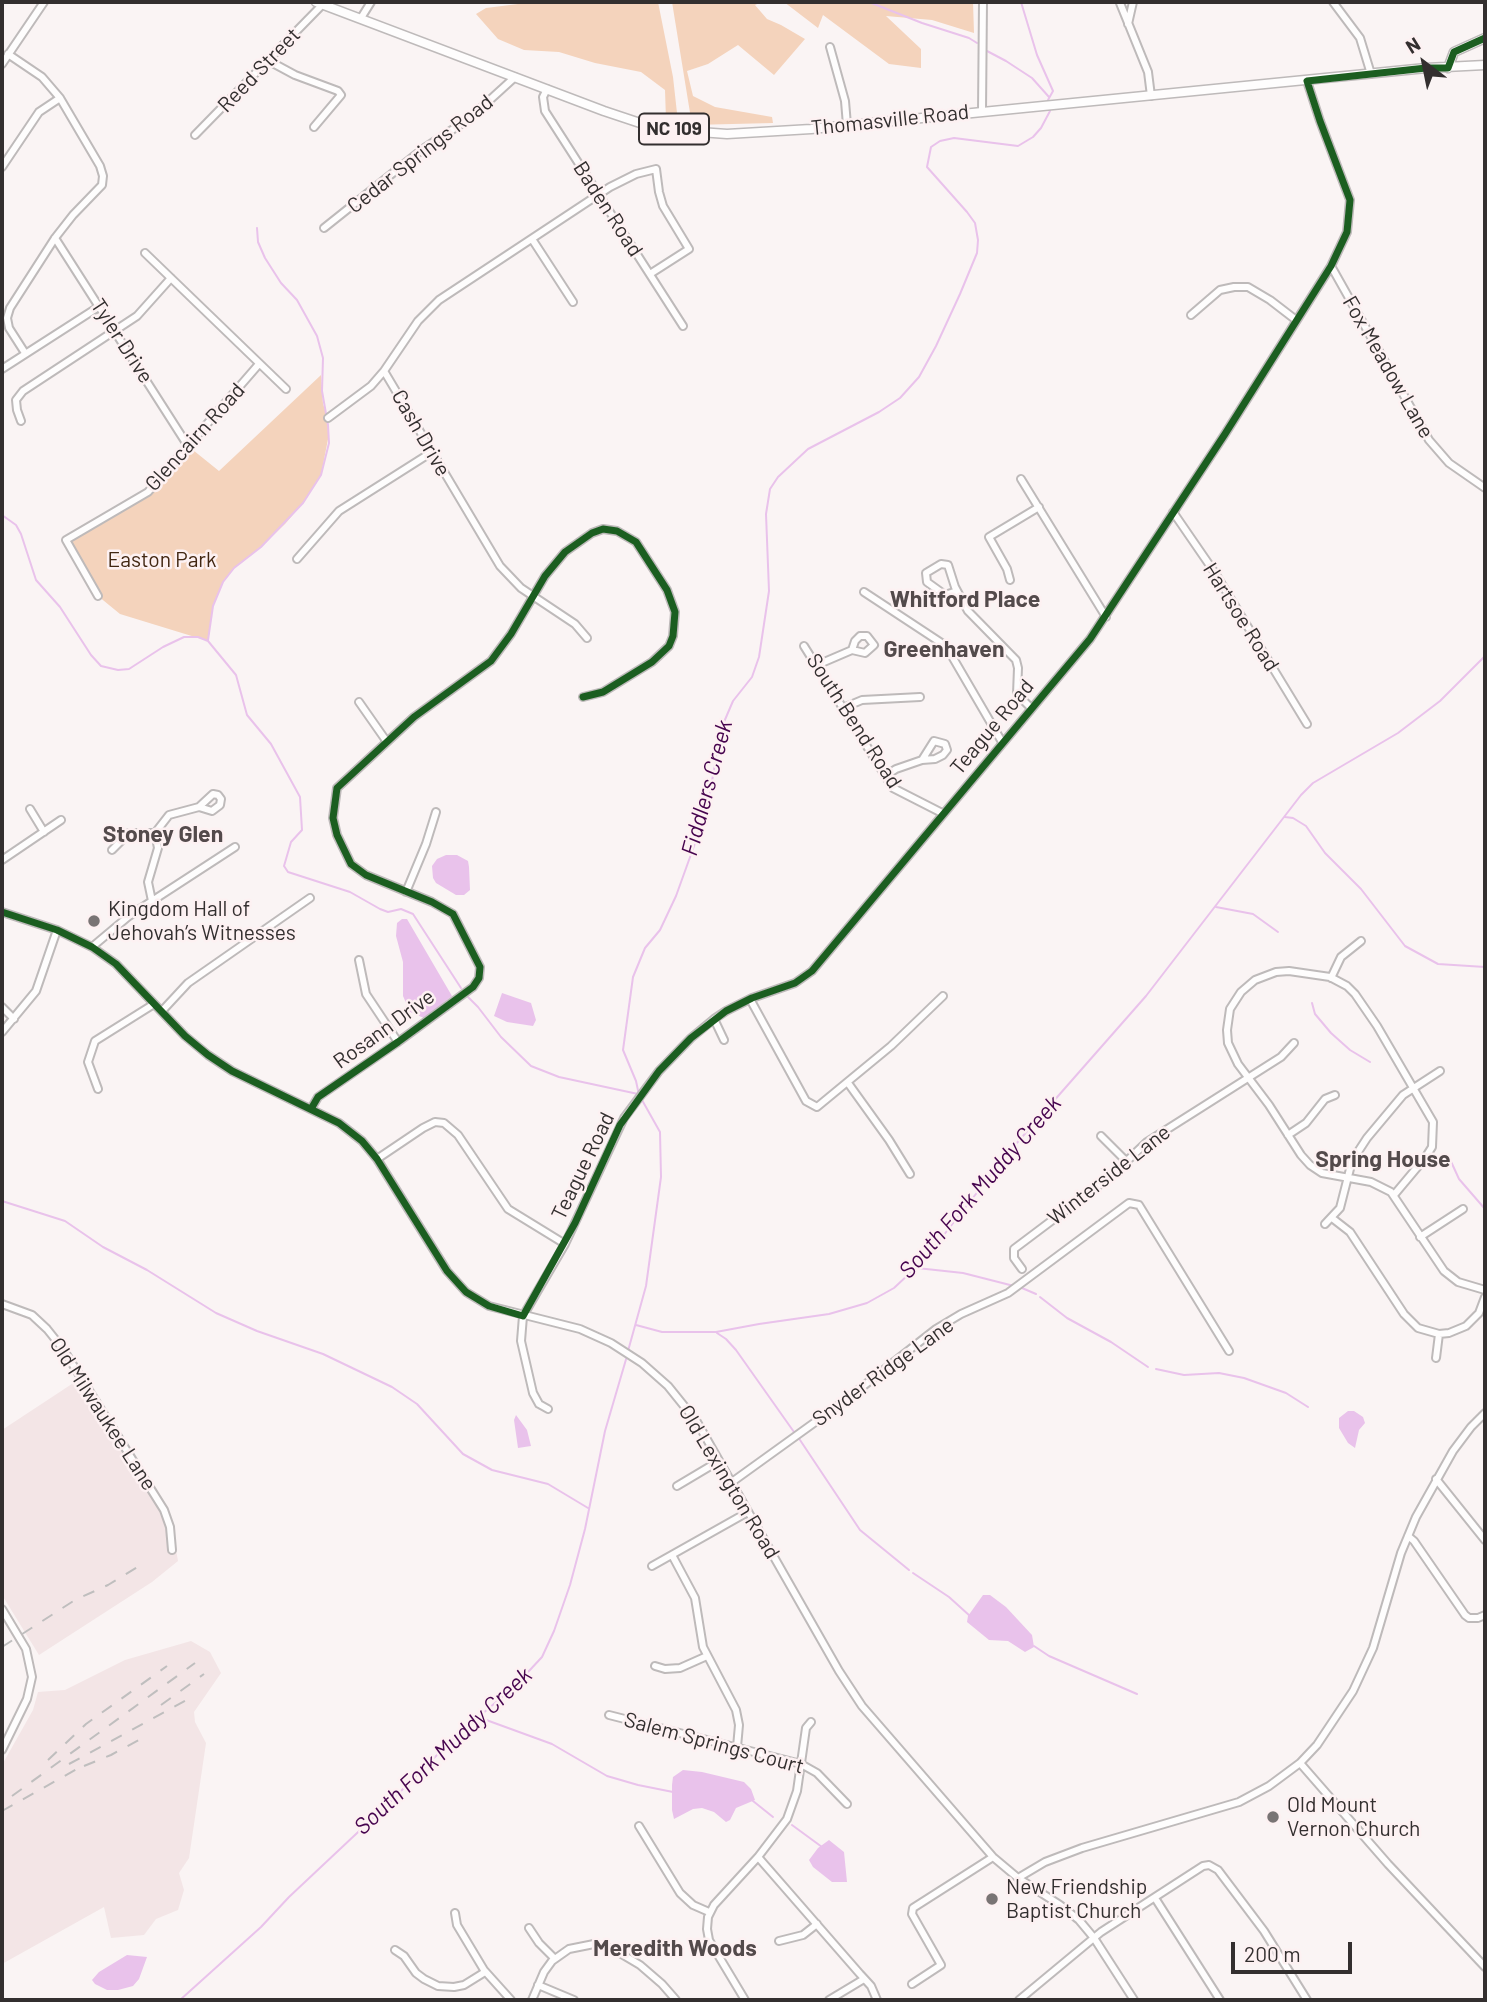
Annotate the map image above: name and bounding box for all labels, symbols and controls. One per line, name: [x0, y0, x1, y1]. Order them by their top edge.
street label: Reed Street: [212, 22, 306, 118]
north arrow: [1389, 28, 1459, 98]
text: N: [1401, 32, 1424, 58]
street label: Cedar Springs Road: [342, 89, 498, 219]
street label: Thomasville Road: [810, 99, 970, 141]
road number: NC 109: [639, 113, 709, 144]
street label: Baden Road: [568, 157, 648, 261]
street label: Fox Meadow Lane: [1337, 291, 1439, 443]
street label: Tyler Drive: [85, 294, 159, 388]
street label: Glencairn Road: [140, 378, 250, 496]
street label: Cash Drive: [386, 385, 456, 481]
park label: Easton Park: [107, 547, 217, 573]
street label: Hartsoe Road: [1198, 558, 1284, 676]
district label: Whitford Place: [890, 585, 1040, 613]
district label: Greenhaven: [883, 635, 1005, 663]
street label: South Bend Road: [801, 649, 907, 793]
street label: Teague Road: [945, 674, 1039, 780]
water label: Fiddlers Creek: [676, 717, 738, 859]
district label: Stoney Glen: [103, 820, 223, 848]
place label: Kingdom Hall of Jehovah’s Witnesses: [108, 896, 296, 946]
marker: Kingdom Hall of Jehovah’s Witnesses: [86, 913, 102, 929]
street label: Rosann Drive: [329, 984, 439, 1074]
water label: South Fork Muddy Creek: [893, 1090, 1067, 1284]
street label: Teague Road: [546, 1108, 620, 1224]
street label: Winterside Lane: [1043, 1119, 1175, 1231]
district label: Spring House: [1315, 1145, 1451, 1173]
street label: Snyder Ridge Lane: [807, 1312, 959, 1432]
street label: Old Milwaukee Lane: [44, 1333, 162, 1495]
street label: Old Lexington Road: [673, 1400, 785, 1564]
water label: South Fork Muddy Creek: [348, 1661, 538, 1841]
street label: Salem Springs Court: [621, 1707, 807, 1779]
place label: Old Mount Vernon Church: [1287, 1792, 1420, 1842]
marker: Old Mount Vernon Church: [1265, 1809, 1281, 1825]
place label: New Friendship Baptist Church: [1006, 1874, 1147, 1924]
marker: New Friendship Baptist Church: [984, 1891, 1000, 1907]
scale bar: [1235, 1928, 1356, 1972]
district label: Meredith Woods: [593, 1934, 757, 1962]
text: 200 m: [1244, 1941, 1301, 1966]

